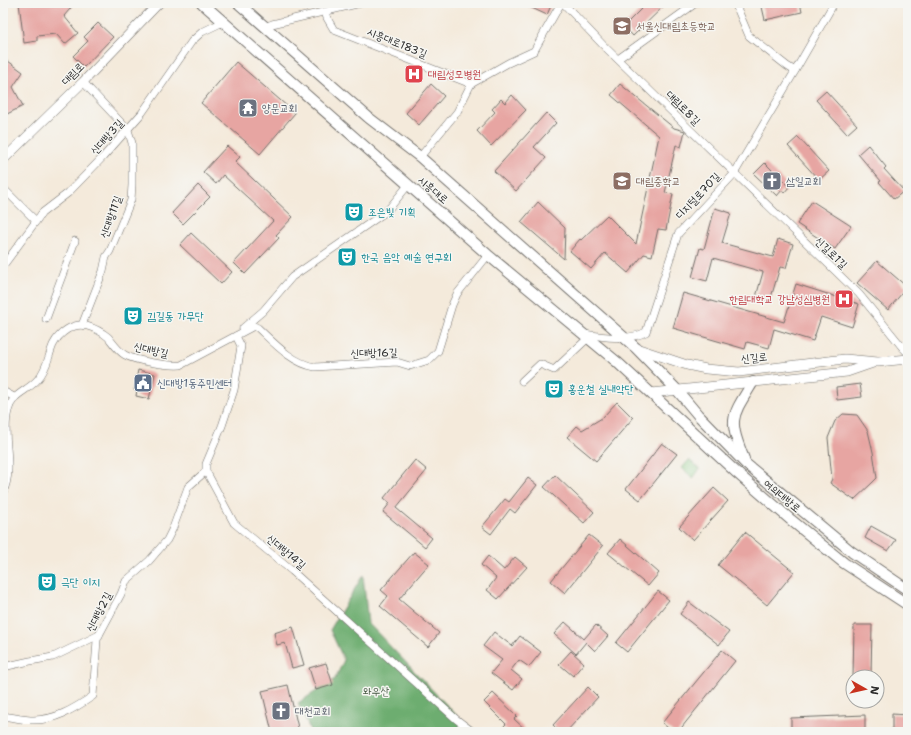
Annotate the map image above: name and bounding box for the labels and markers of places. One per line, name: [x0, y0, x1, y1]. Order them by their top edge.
school or university icon: 서울신대림초등학교: [611, 15, 633, 37]
place label: 서울신대림초등학교: [636, 19, 716, 34]
hospital icon: 대림성모병원: [403, 63, 425, 85]
place label: 대림성모병원: [428, 67, 481, 82]
temple icon: 양문교회: [237, 97, 259, 119]
place label: 양문교회: [262, 101, 297, 116]
school or university icon: 대림중학교: [611, 170, 633, 192]
church icon: 삼일교회: [761, 170, 783, 192]
place label: 대림중학교: [636, 174, 680, 189]
place label: 삼일교회: [786, 174, 821, 189]
theatre icon: 조은빛 기획: [343, 201, 365, 223]
place label: 조은빛 기획: [368, 205, 416, 220]
theatre icon: 한국 음악 예술 연구회: [336, 246, 358, 268]
place label: 한국 음악 예술 연구회: [361, 250, 452, 265]
hospital icon: 한림대학교 강남성심병원: [833, 288, 855, 310]
place label: 한림대학교 강남성심병원: [729, 292, 830, 307]
theatre icon: 김길동 가무단: [122, 305, 144, 327]
place label: 김길동 가무단: [147, 309, 204, 324]
public building icon: 신대방1동주민센터: [132, 372, 154, 394]
place label: 신대방1동주민센터: [157, 376, 232, 391]
theatre icon: 홍운철 실내악단: [543, 378, 565, 400]
place label: 홍운철 실내악단: [568, 382, 634, 397]
theatre icon: 극단 이지: [36, 571, 58, 593]
place label: 극단 이지: [61, 575, 100, 590]
church icon: 대천교회: [270, 700, 292, 722]
place label: 대천교회: [295, 704, 330, 719]

